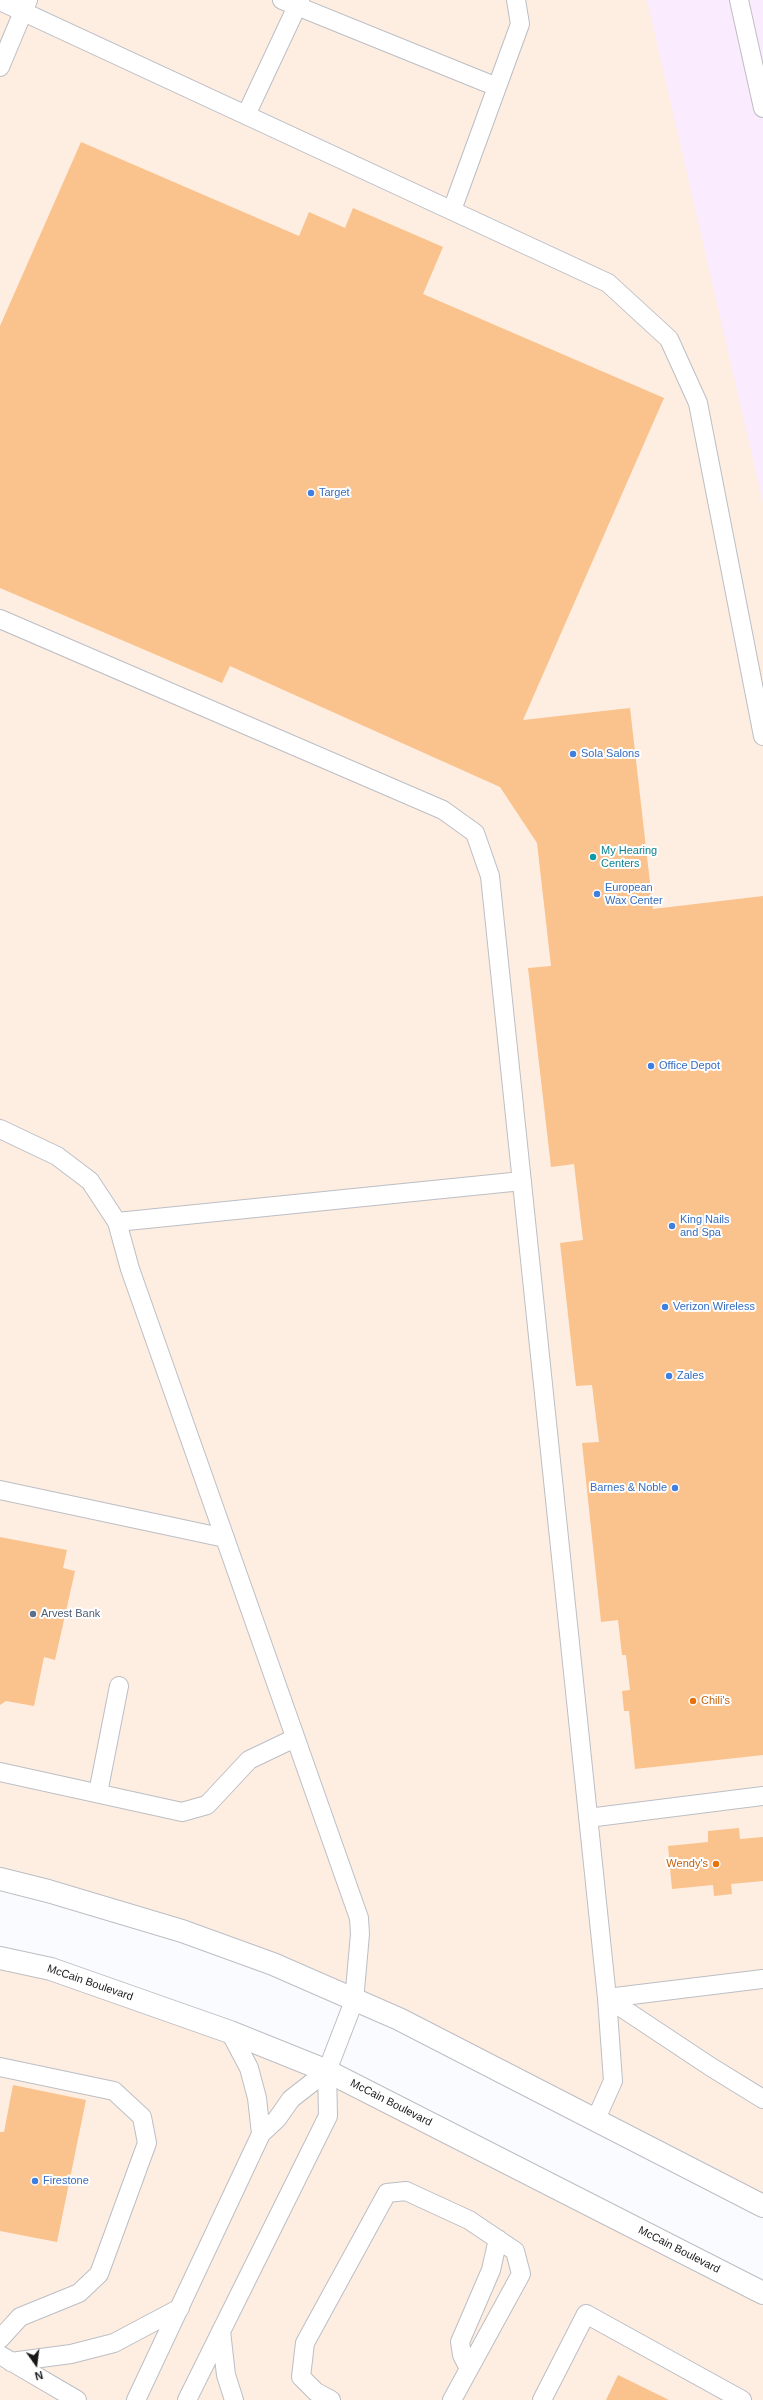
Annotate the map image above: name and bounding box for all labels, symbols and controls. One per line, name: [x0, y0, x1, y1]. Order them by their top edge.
place label: Target: [319, 486, 350, 500]
marker: Target: [306, 488, 316, 498]
place label: Sola Salons: [581, 747, 640, 761]
marker: Sola Salons: [568, 749, 578, 759]
place label: My Hearing Centers: [601, 844, 657, 870]
marker: My Hearing Centers: [588, 852, 598, 862]
place label: European Wax Center: [605, 881, 663, 907]
marker: European Wax Center: [592, 889, 602, 899]
place label: Office Depot: [659, 1059, 720, 1073]
marker: Office Depot: [646, 1061, 656, 1071]
place label: King Nails and Spa: [680, 1213, 730, 1239]
marker: King Nails and Spa: [667, 1221, 677, 1231]
place label: Verizon Wireless: [673, 1300, 755, 1314]
marker: Verizon Wireless: [660, 1302, 670, 1312]
place label: Zales: [677, 1369, 704, 1383]
marker: Zales: [664, 1371, 674, 1381]
place label: Barnes & Noble: [590, 1481, 667, 1495]
marker: Barnes & Noble: [670, 1483, 680, 1493]
place label: Arvest Bank: [41, 1607, 100, 1621]
marker: Arvest Bank: [28, 1609, 38, 1619]
place label: Chili's: [701, 1694, 730, 1708]
marker: Chili's: [688, 1696, 698, 1706]
place label: Wendy's: [666, 1857, 708, 1871]
marker: Wendy's: [711, 1859, 721, 1869]
street label: McCain Boulevard: [45, 1962, 135, 2004]
street label: McCain Boulevard: [348, 2077, 434, 2129]
place label: Firestone: [43, 2174, 89, 2188]
marker: Firestone: [30, 2176, 40, 2186]
street label: McCain Boulevard: [636, 2224, 722, 2276]
north arrow: [16, 2344, 56, 2384]
text: N: [34, 2369, 44, 2382]

